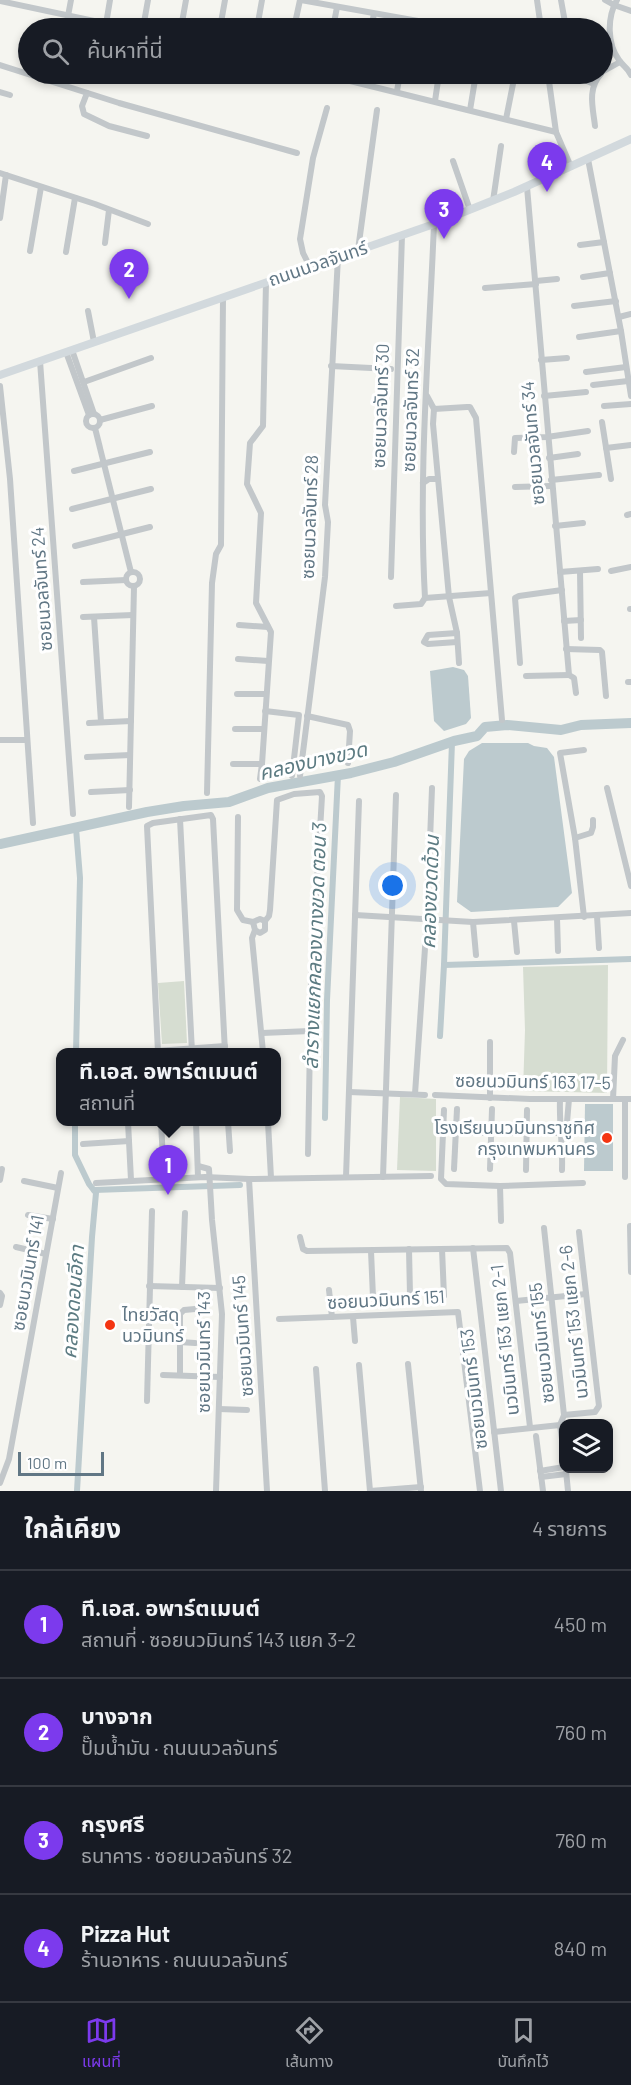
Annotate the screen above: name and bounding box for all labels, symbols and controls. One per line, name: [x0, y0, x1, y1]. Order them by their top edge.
search box: [18, 18, 613, 84]
icon: search: [39, 35, 72, 68]
text: ค้นหาที่นี่: [87, 36, 163, 62]
pin: 4: [528, 142, 566, 192]
pin: 3: [424, 190, 464, 239]
street label: ถนนนวลจันทร์: [265, 236, 371, 290]
pin: 2: [110, 250, 148, 299]
street label: ซอยนวลจันทร์ 30: [367, 343, 393, 469]
street label: ซอยนวลจันทร์ 32: [397, 348, 423, 472]
street label: ซอยนวลจันทร์ 34: [516, 380, 548, 506]
street label: ซอยนวลจันทร์ 28: [296, 455, 322, 579]
street label: ซอยนวลจันทร์ 24: [26, 526, 56, 652]
water label: คลองบางขวด: [257, 736, 370, 784]
water label: ลำรางแยกคลองบางขวด ตอน 3: [298, 822, 330, 1070]
water label: คลองขวดด้วน: [415, 833, 443, 949]
your location: [378, 871, 407, 900]
popup: [56, 1048, 281, 1126]
text: ที.เอส. อพาร์ตเมนต์: [79, 1057, 258, 1083]
street label: ซอยนวมินทร์ 163 17-5: [455, 1069, 611, 1093]
text: สถานที่: [79, 1090, 135, 1114]
place label: โรงเรียนนวมินทราชูทิศ กรุงเทพมหานคร: [434, 1116, 595, 1160]
marker: โรงเรียนนวมินทราชูทิศ กรุงเทพมหานคร: [600, 1131, 614, 1145]
pin: 1: [148, 1146, 188, 1195]
street label: ซอยนวมินทร์ 141: [6, 1213, 48, 1332]
water label: คลองดอนอีกา: [56, 1244, 88, 1359]
street label: นวมินทร์ 153 แยก 2-6: [554, 1244, 592, 1400]
street label: นวมินทร์ 153 แยก 2-1: [485, 1264, 523, 1417]
street label: ซอยนวมินทร์ 145: [227, 1275, 257, 1398]
street label: ซอยนวมินทร์ 155: [524, 1282, 558, 1405]
street label: ซอยนวมินทร์ 151: [327, 1285, 445, 1313]
street label: ซอยนวมินทร์ 143: [192, 1291, 214, 1413]
place label: ไทยวัสดุ นวมินทร์: [121, 1303, 185, 1346]
marker: ไทยวัสดุ นวมินทร์: [103, 1318, 117, 1332]
street label: ซอยนวมินทร์ 153: [455, 1328, 491, 1451]
map controls: [559, 1419, 613, 1473]
button: layers: [559, 1419, 613, 1473]
scale bar: [18, 1449, 104, 1476]
text: 100 m: [27, 1453, 67, 1472]
text: ใกล้เคียง: [24, 1512, 121, 1543]
text: 4 รายการ: [532, 1516, 607, 1540]
text: ที.เอส. อพาร์ตเมนต์: [81, 1594, 260, 1620]
text: 1: [40, 1612, 47, 1636]
text: 450 m: [554, 1612, 607, 1636]
text: สถานที่ · ซอยนวมินทร์ 143 แยก 3-2: [81, 1627, 356, 1651]
text: บางจาก: [81, 1702, 153, 1728]
text: 2: [38, 1720, 49, 1744]
text: 760 m: [555, 1720, 607, 1744]
text: ปั๊มน้ำมัน · ถนนนวลจันทร์: [81, 1735, 277, 1759]
text: กรุงศรี: [81, 1810, 145, 1836]
text: 3: [38, 1828, 49, 1852]
text: 760 m: [555, 1828, 607, 1852]
text: ธนาคาร · ซอยนวลจันทร์ 32: [81, 1843, 292, 1867]
text: Pizza Hut: [81, 1920, 170, 1946]
text: 4: [37, 1936, 50, 1960]
text: 840 m: [554, 1936, 607, 1960]
text: ร้านอาหาร · ถนนนวลจันทร์: [81, 1947, 287, 1971]
tab: แผนที่: [82, 2014, 121, 2074]
tab: เส้นทาง: [285, 2014, 333, 2074]
tab: บันทึกไว้: [498, 2014, 549, 2074]

